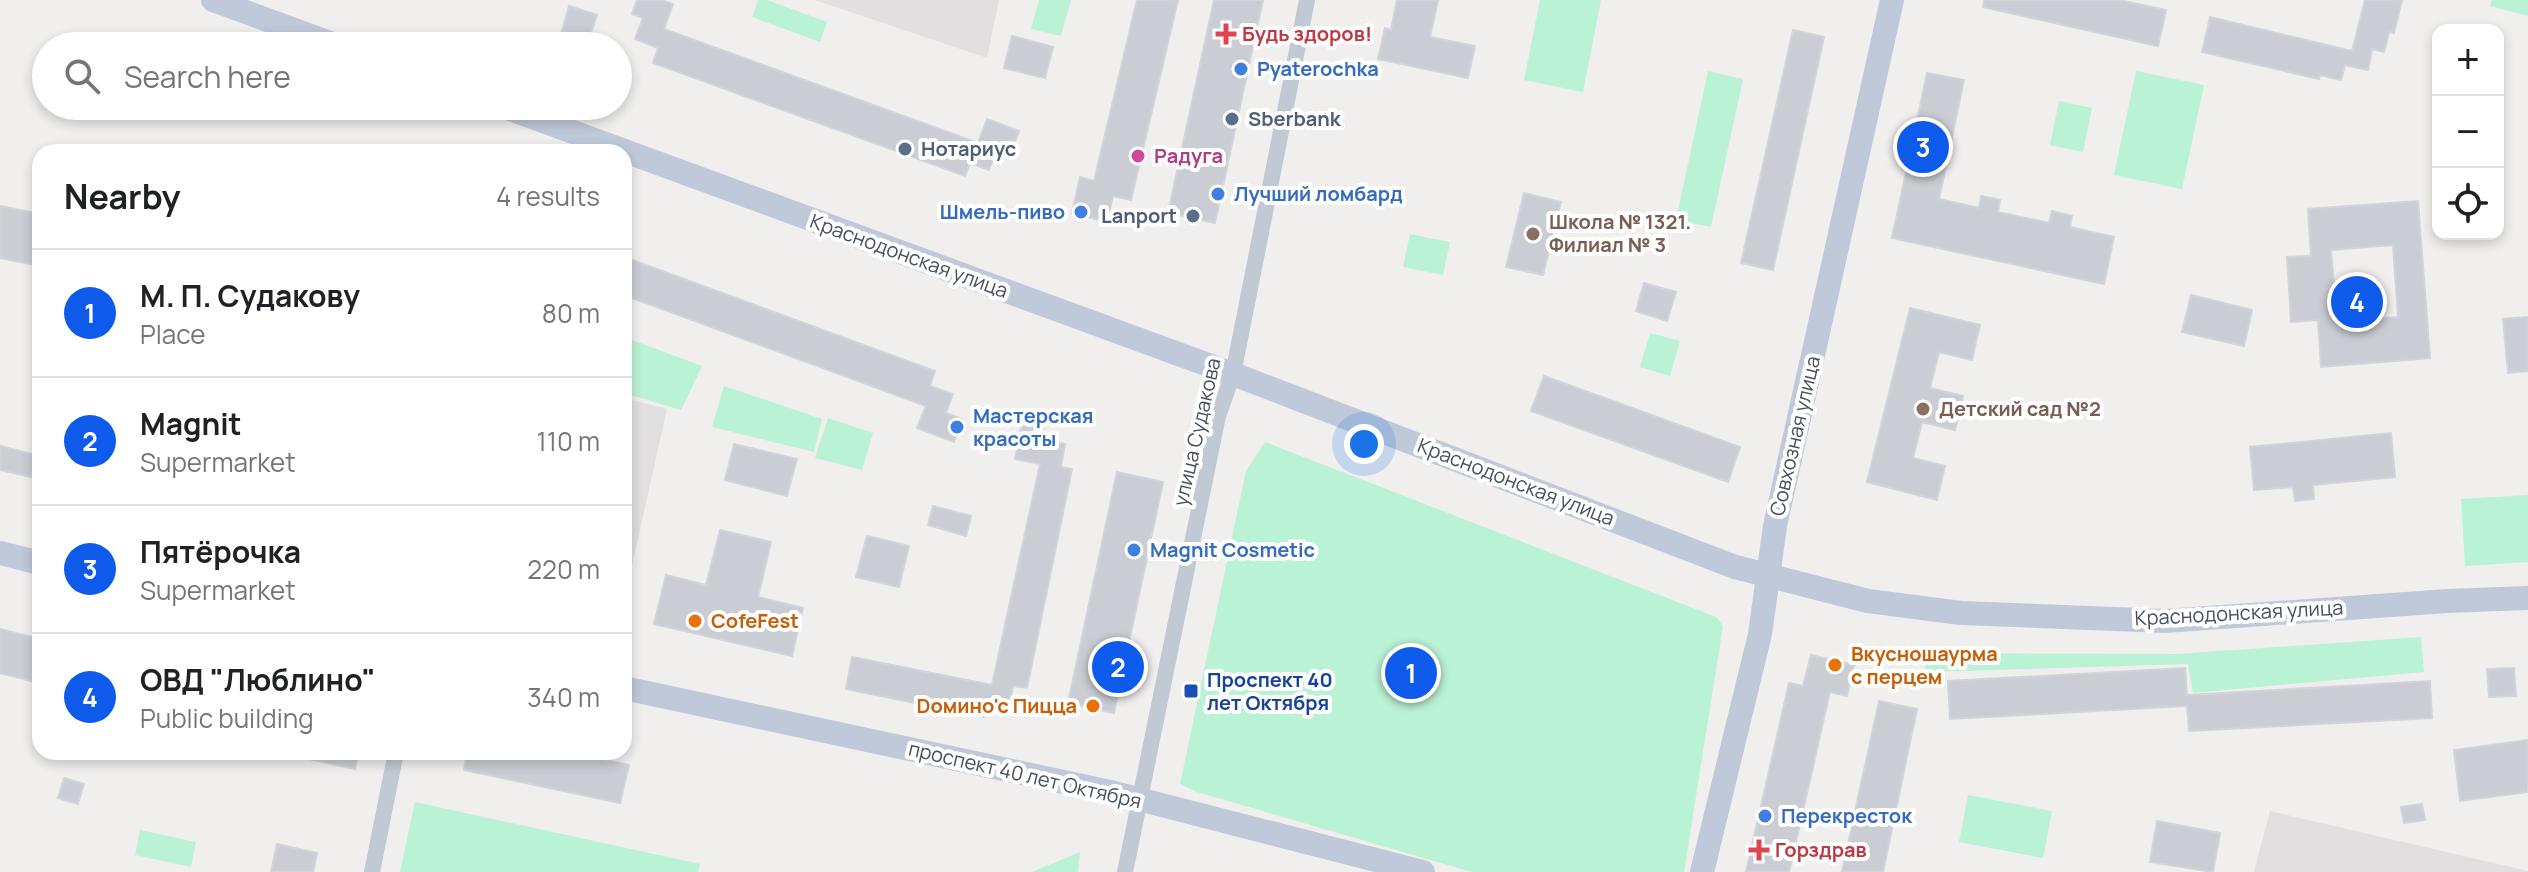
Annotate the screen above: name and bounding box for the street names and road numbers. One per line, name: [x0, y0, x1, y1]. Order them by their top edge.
street label: Краснодонская улица: [806, 207, 1012, 304]
street label: Совхозная улица: [1763, 353, 1826, 518]
street label: улица Судакова: [1166, 355, 1227, 509]
street label: Краснодонская улица: [1414, 432, 1618, 532]
street label: Краснодонская улица: [2134, 594, 2344, 631]
street label: проспект 40 лет Октября: [906, 735, 1144, 814]

